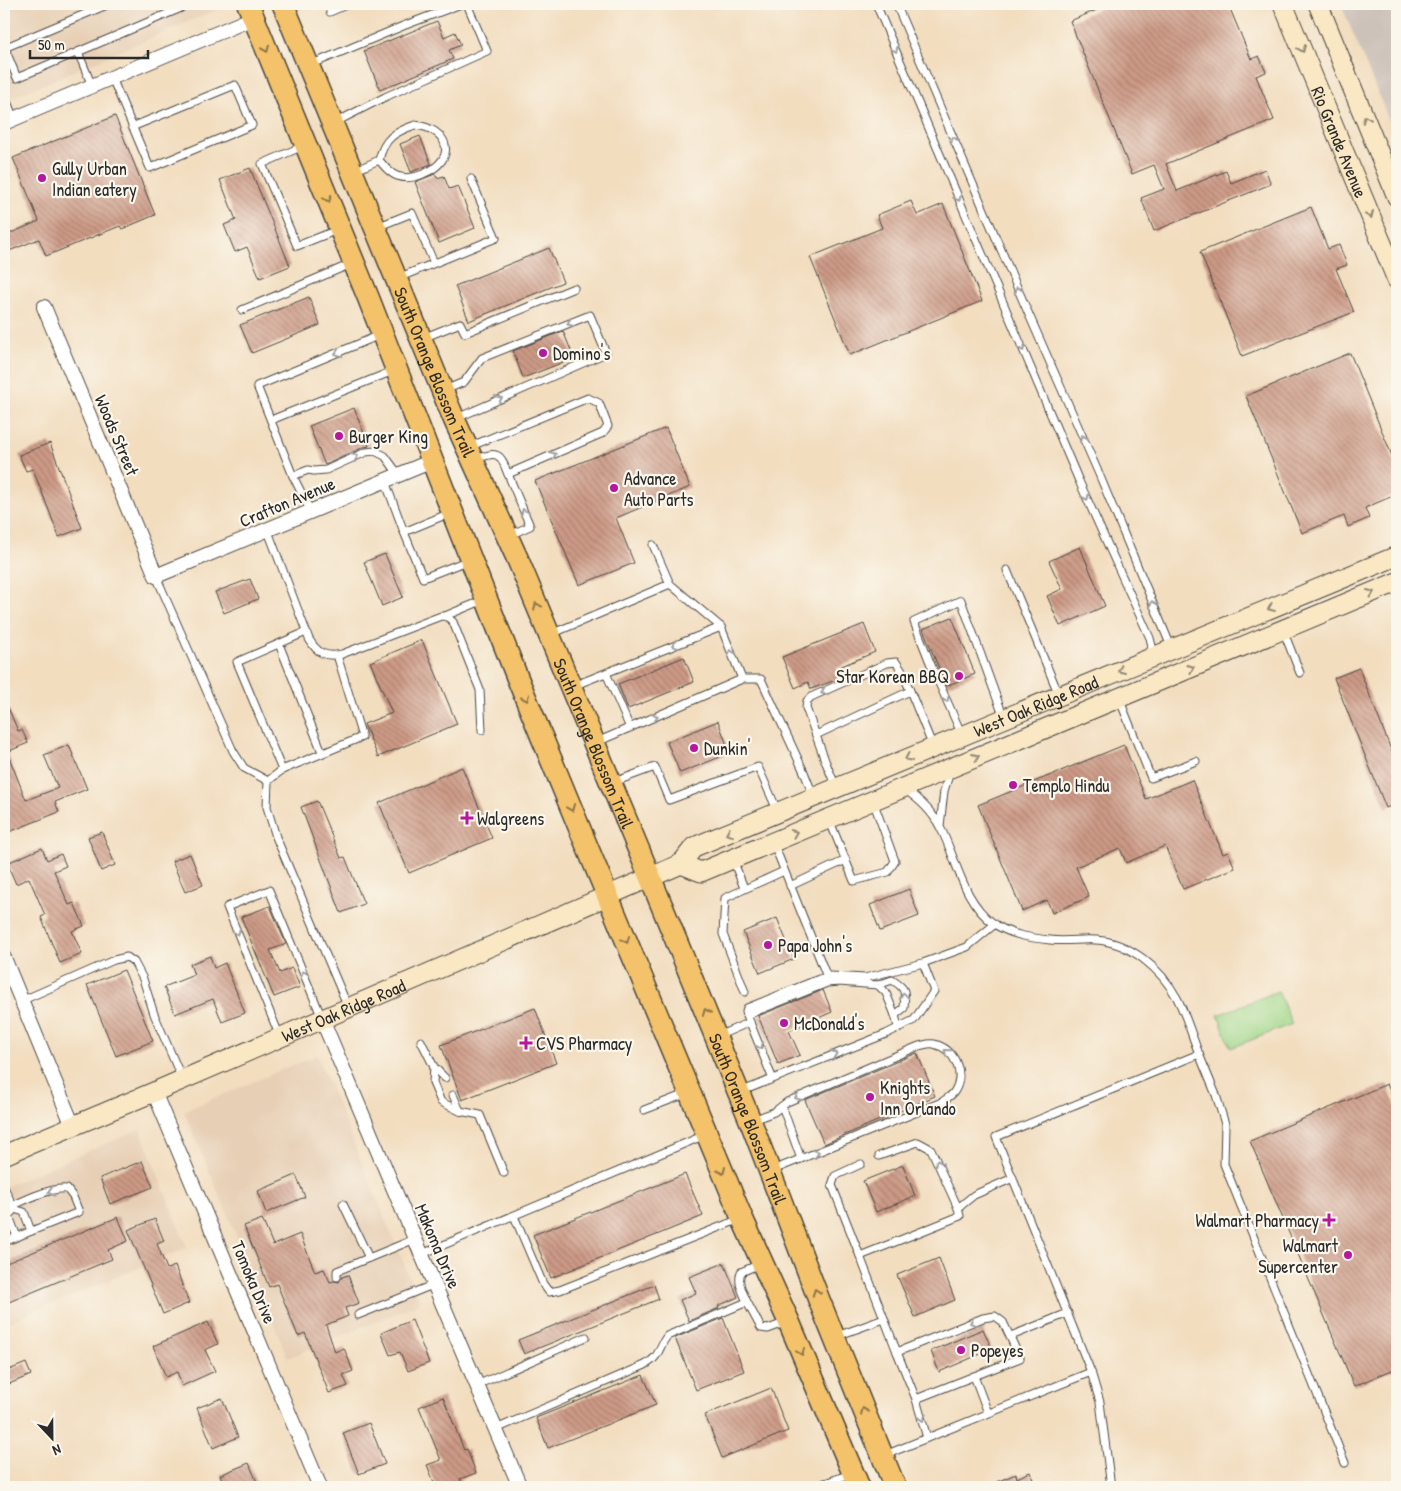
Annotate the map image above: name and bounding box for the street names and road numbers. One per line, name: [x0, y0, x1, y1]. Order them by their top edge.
street label: Rio Grande Avenue: [1306, 82, 1374, 201]
street label: South Orange Blossom Trail: [388, 283, 482, 461]
street label: Woods Street: [89, 391, 146, 480]
street label: Crafton Avenue: [235, 471, 339, 533]
street label: South Orange Blossom Trail: [548, 654, 641, 832]
street label: West Oak Ridge Road: [970, 669, 1102, 742]
street label: West Oak Ridge Road: [278, 972, 409, 1048]
street label: South Orange Blossom Trail: [703, 1029, 794, 1208]
street label: Makoma Drive: [409, 1200, 467, 1292]
street label: Tomoka Drive: [225, 1237, 283, 1327]

